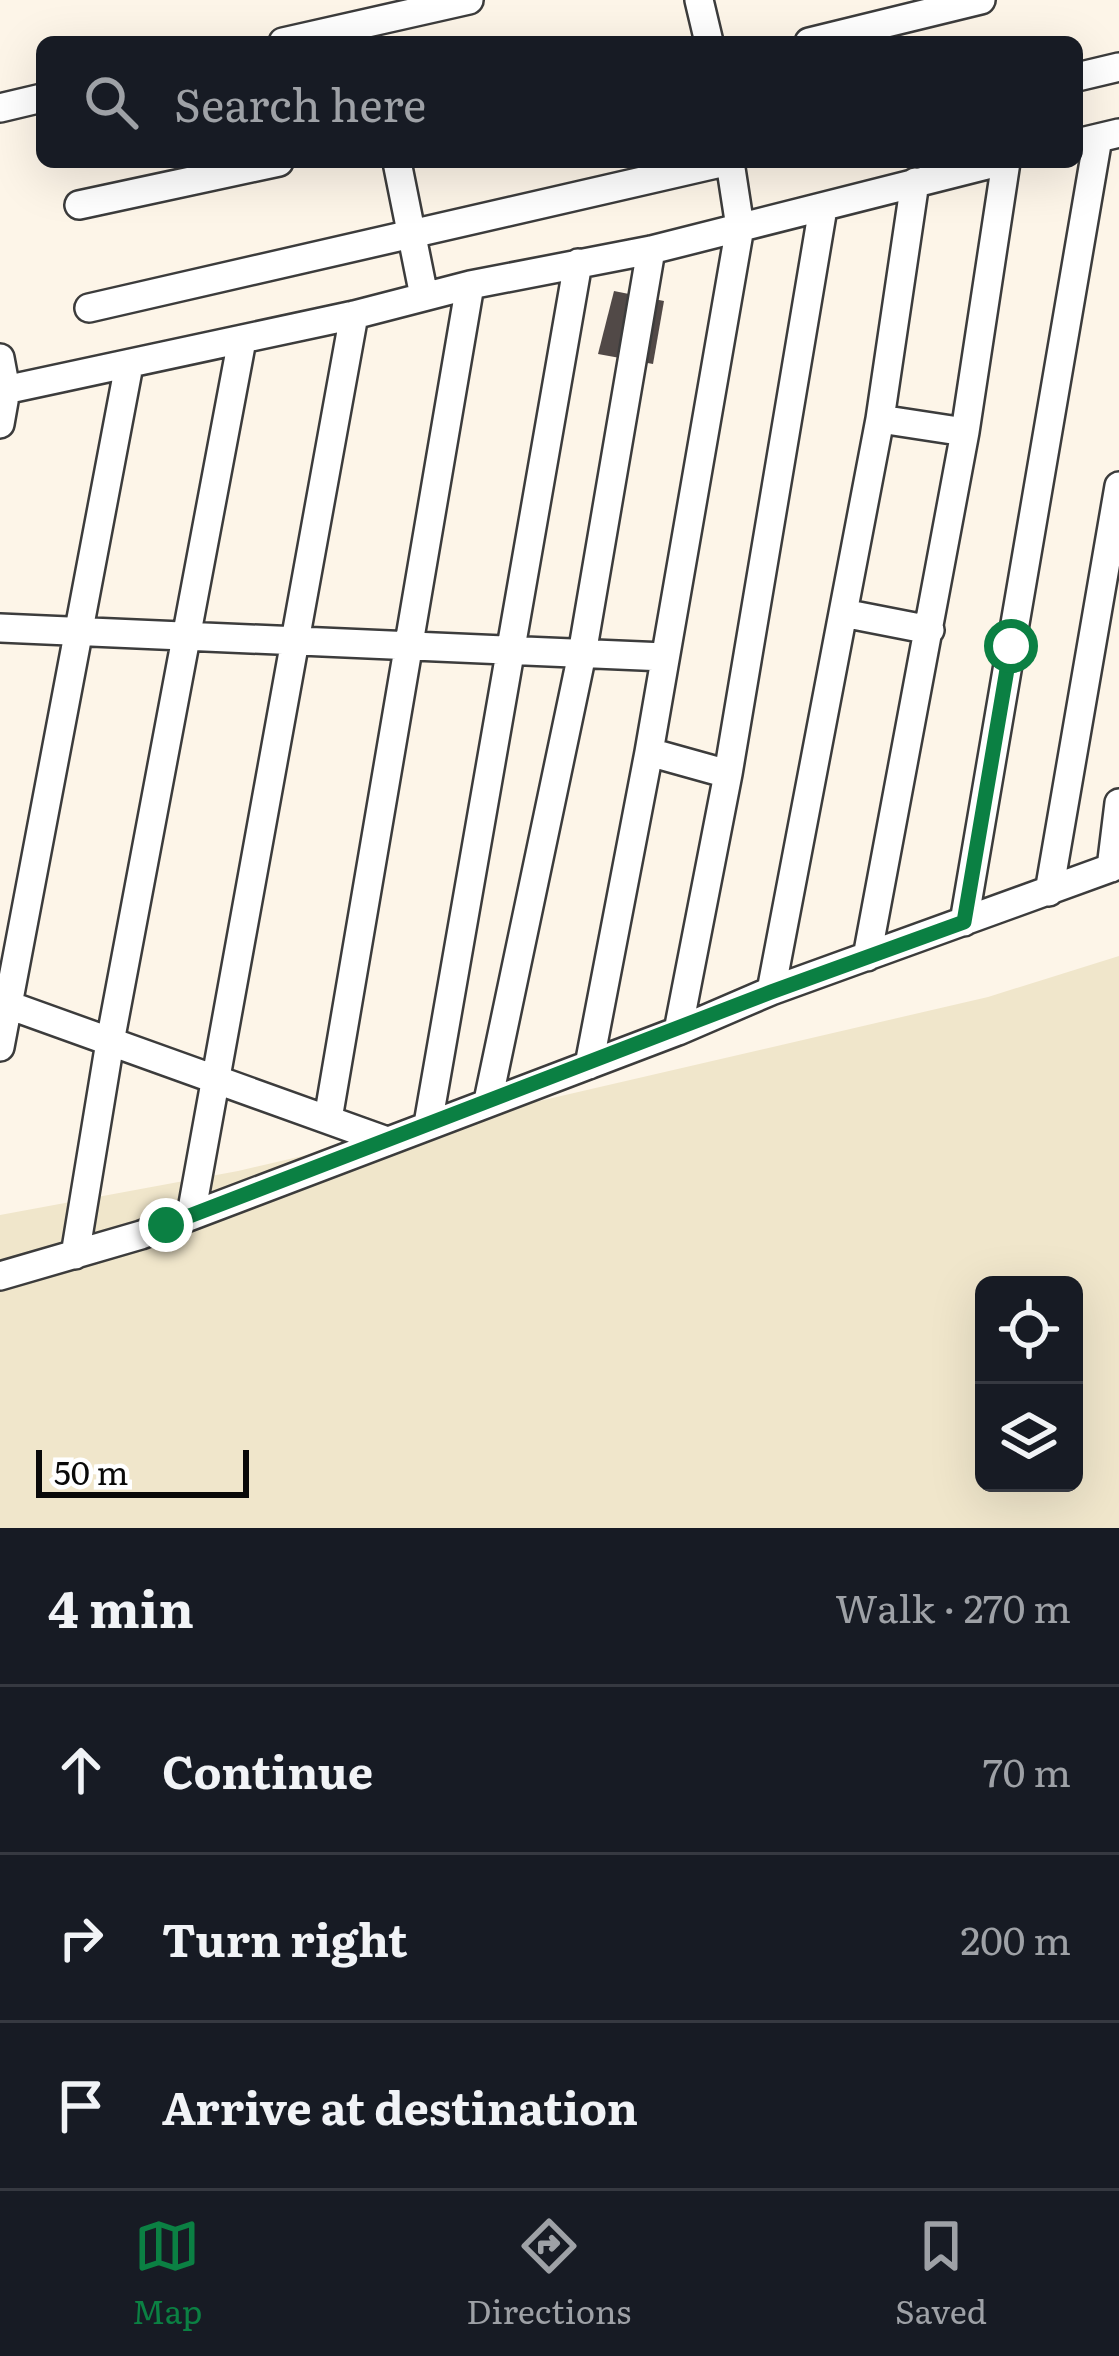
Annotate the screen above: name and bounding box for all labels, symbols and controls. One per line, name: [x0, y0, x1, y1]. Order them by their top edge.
search box: [36, 36, 1083, 168]
icon: search: [78, 69, 144, 135]
text: Search here: [174, 69, 426, 136]
route start: [984, 619, 1038, 673]
route end: [139, 1198, 193, 1252]
map controls: [975, 1276, 1083, 1492]
button: locate: [975, 1276, 1083, 1384]
button: layers: [975, 1384, 1083, 1492]
scale bar: [36, 1444, 249, 1497]
text: 50 m: [54, 1446, 128, 1495]
text: 4 min: [48, 1568, 194, 1644]
text: Walk · 270 m: [835, 1577, 1071, 1635]
text: Continue: [162, 1736, 373, 1803]
icon: ahead: [48, 1737, 114, 1803]
text: 70 m: [983, 1741, 1071, 1799]
text: Turn right: [162, 1904, 408, 1971]
icon: right: [48, 1905, 114, 1971]
text: 200 m: [961, 1909, 1071, 1967]
text: Arrive at destination: [162, 2072, 638, 2139]
icon: arrive: [48, 2073, 114, 2139]
tab: Map: [132, 2213, 202, 2334]
tab: Directions: [466, 2213, 631, 2334]
tab: Saved: [895, 2213, 987, 2334]

